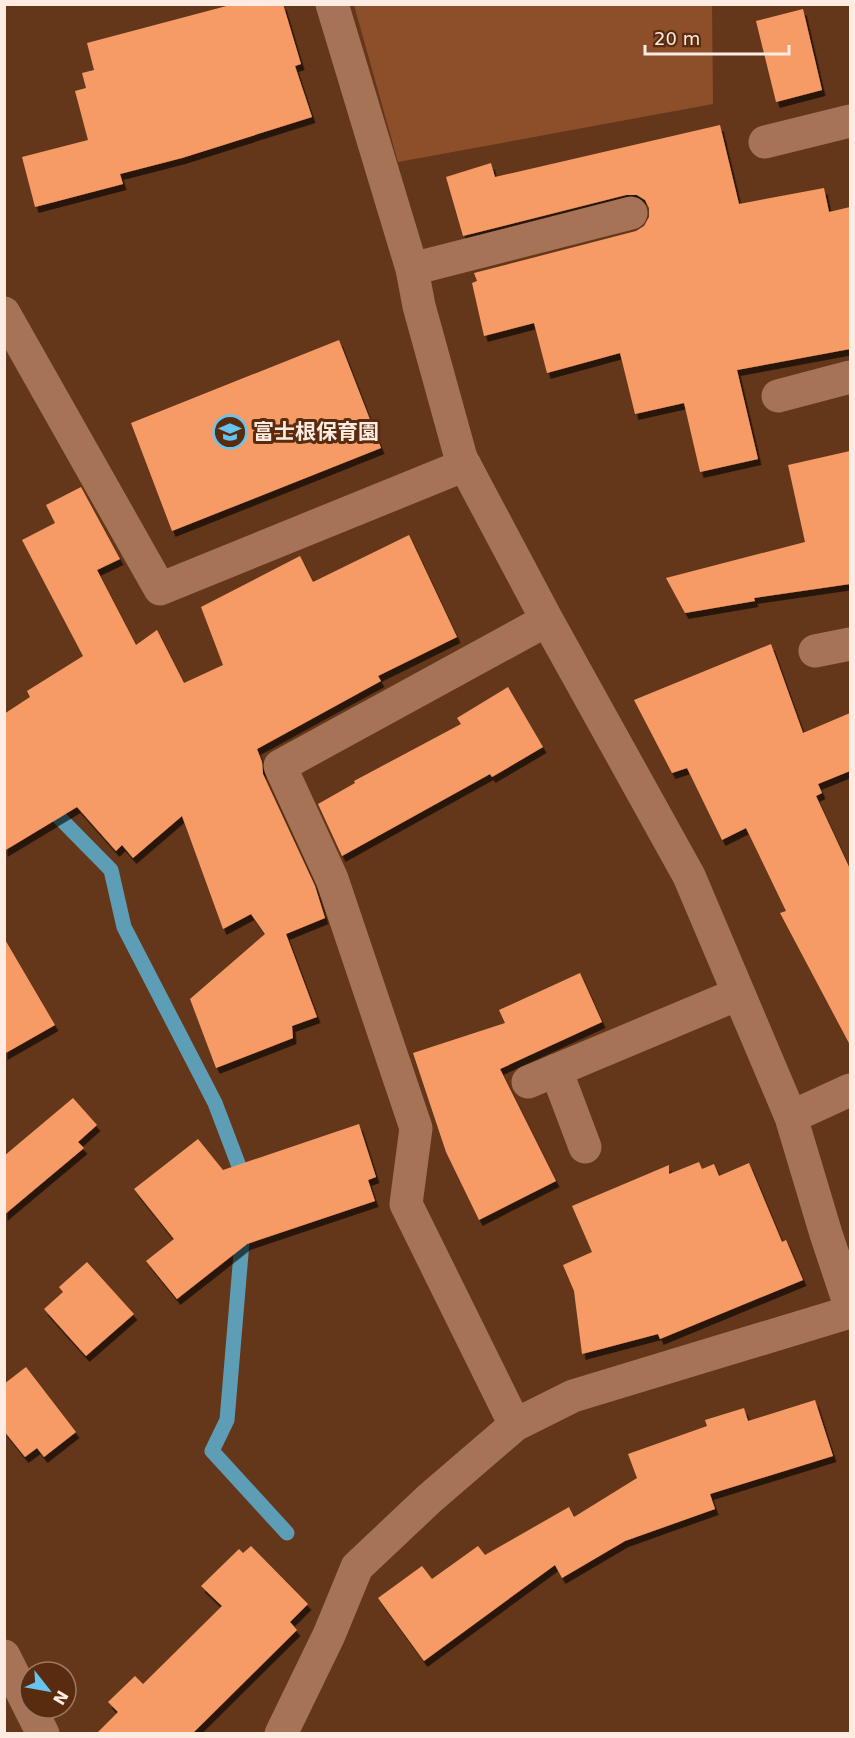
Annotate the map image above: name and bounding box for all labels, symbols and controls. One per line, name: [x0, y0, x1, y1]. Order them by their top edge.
scale bar: [645, 18, 789, 56]
text: 20 m: [654, 28, 700, 49]
school or university icon: 富士根保育園: [212, 414, 248, 450]
place label: 富士根保育園: [253, 420, 379, 444]
north arrow: [18, 1660, 78, 1720]
text: N: [49, 1687, 72, 1708]

